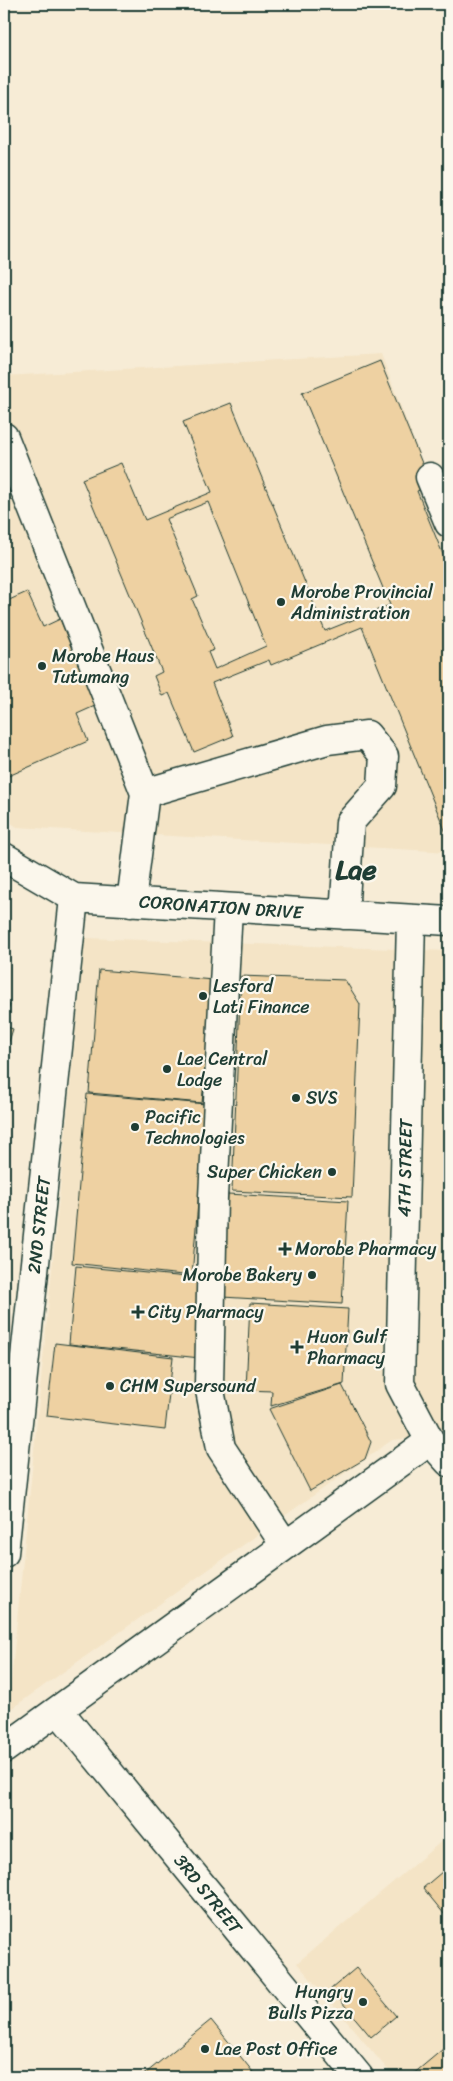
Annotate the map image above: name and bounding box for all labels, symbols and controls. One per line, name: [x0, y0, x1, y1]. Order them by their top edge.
place label: Morobe Provincial Administration: [290, 576, 434, 629]
marker: Morobe Provincial Administration: [275, 596, 287, 608]
place label: Morobe Haus Tutumang: [52, 640, 155, 693]
marker: Morobe Haus Tutumang: [36, 660, 48, 672]
district label: Lae: [335, 845, 377, 894]
street label: CORONATION DRIVE: [138, 885, 305, 929]
place label: Lesford Lati Finance: [213, 970, 309, 1023]
marker: Lesford Lati Finance: [197, 990, 209, 1002]
place label: Lae Central Lodge: [177, 1043, 268, 1096]
marker: Lae Central Lodge: [161, 1063, 173, 1075]
place label: SVS: [306, 1082, 338, 1114]
marker: SVS: [290, 1092, 302, 1104]
place label: Pacific Technologies: [145, 1101, 245, 1154]
street label: 4TH STREET: [388, 1118, 422, 1217]
marker: Pacific Technologies: [129, 1121, 141, 1133]
place label: Super Chicken: [207, 1156, 322, 1188]
marker: Super Chicken: [326, 1166, 338, 1178]
street label: 2ND STREET: [18, 1174, 60, 1275]
place label: Morobe Pharmacy: [295, 1233, 437, 1265]
marker: Morobe Pharmacy: [279, 1243, 291, 1255]
place label: Morobe Bakery: [183, 1259, 303, 1291]
marker: Morobe Bakery: [306, 1269, 318, 1281]
place label: City Pharmacy: [148, 1296, 264, 1328]
marker: City Pharmacy: [132, 1306, 144, 1318]
place label: Huon Gulf Pharmacy: [307, 1321, 389, 1374]
marker: Huon Gulf Pharmacy: [291, 1341, 303, 1353]
place label: CHM Supersound: [120, 1370, 257, 1402]
marker: CHM Supersound: [104, 1380, 116, 1392]
street label: 3RD STREET: [165, 1847, 251, 1942]
place label: Hungry Bulls Pizza: [268, 1976, 354, 2029]
marker: Hungry Bulls Pizza: [357, 1996, 369, 2008]
place label: Lae Post Office: [215, 2033, 337, 2065]
marker: Lae Post Office: [199, 2043, 211, 2055]

